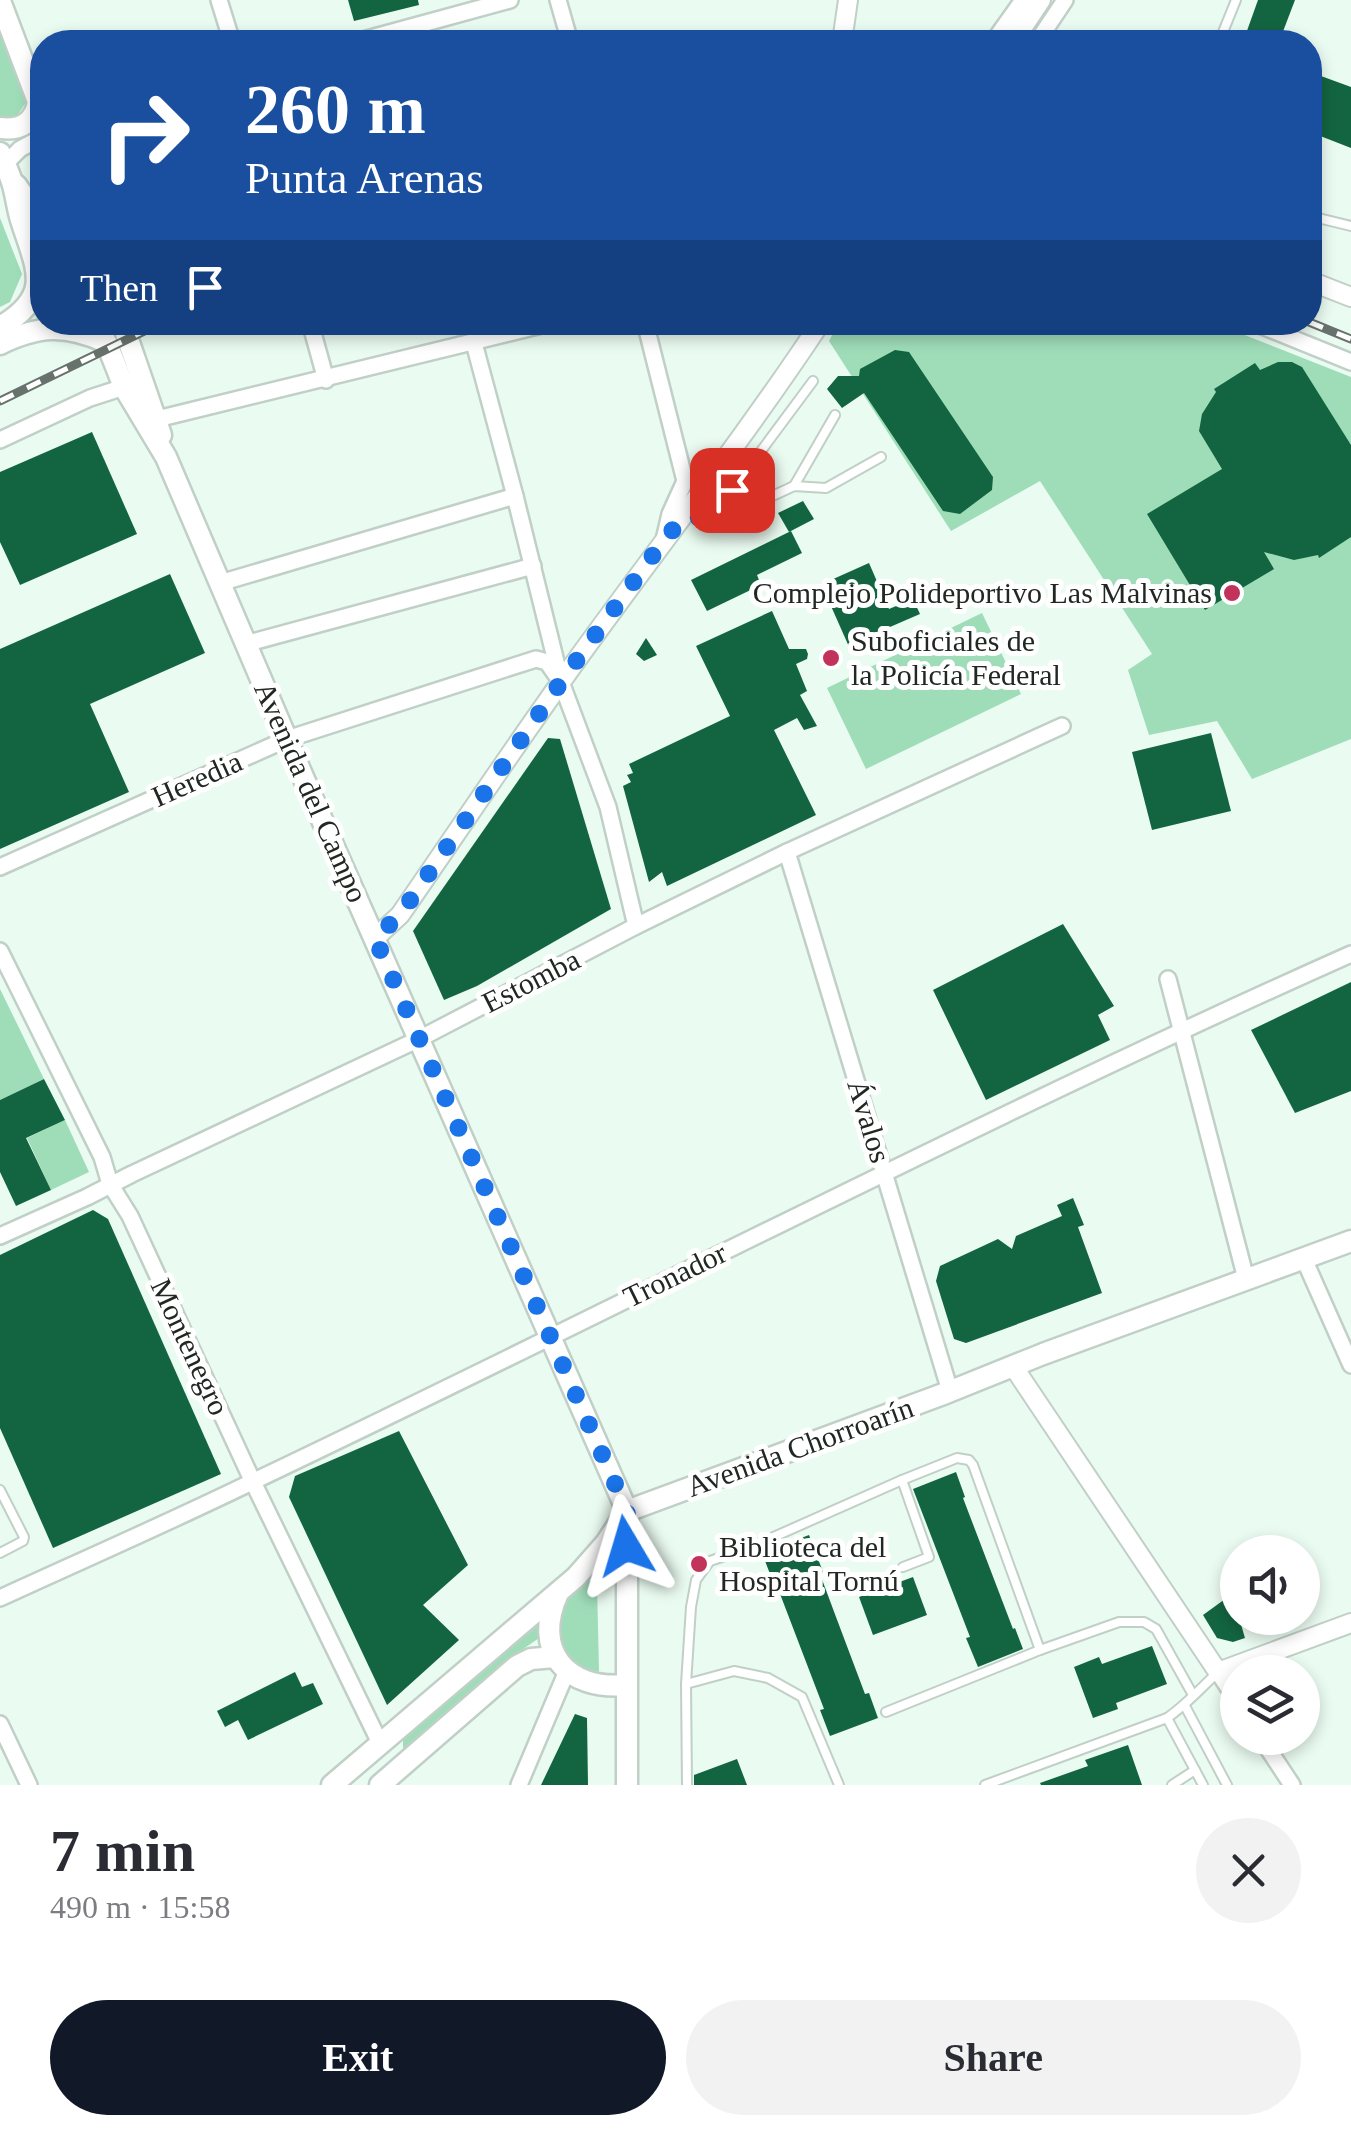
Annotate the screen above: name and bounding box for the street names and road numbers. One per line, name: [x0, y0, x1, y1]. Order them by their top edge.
street label: Avenida del Campo: [248, 677, 375, 907]
street label: Heredia: [147, 744, 247, 813]
street label: Estomba: [477, 942, 585, 1019]
street label: Ávalos: [841, 1075, 898, 1166]
street label: Tronador: [618, 1235, 732, 1314]
street label: Montenegro: [145, 1273, 236, 1420]
street label: Avenida Chorroarín: [682, 1390, 918, 1503]

